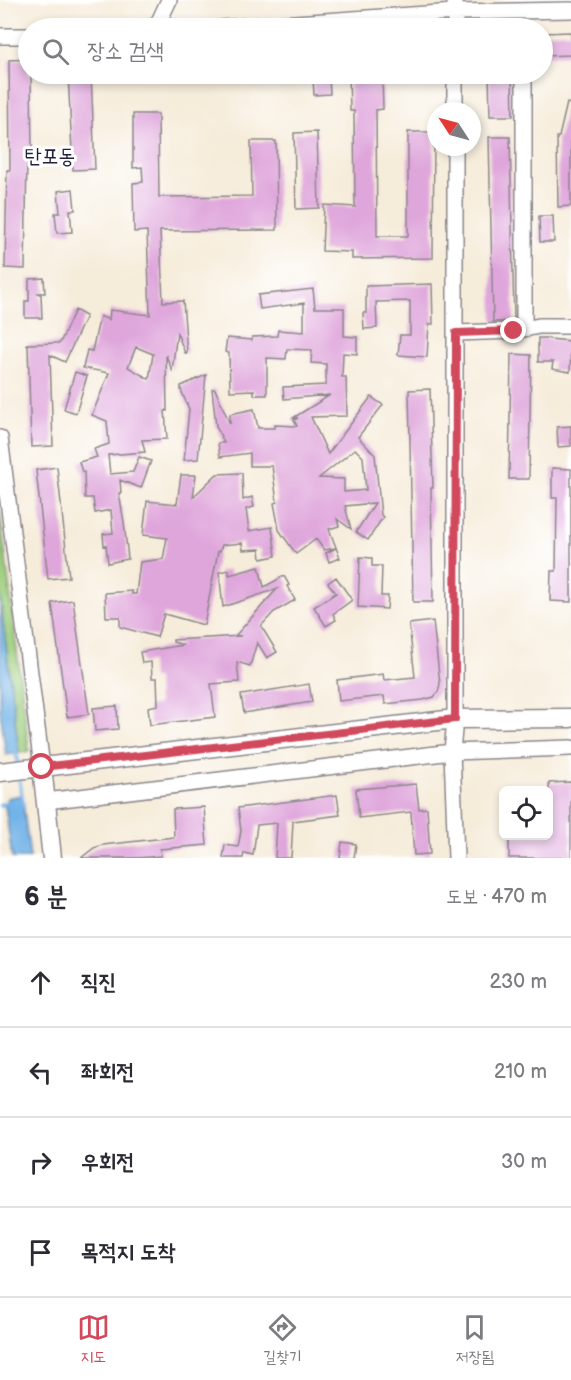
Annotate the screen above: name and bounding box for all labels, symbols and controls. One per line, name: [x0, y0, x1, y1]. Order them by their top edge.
search box: [18, 18, 553, 84]
icon: search: [39, 35, 72, 68]
text: 장소 검색: [87, 38, 164, 65]
north arrow: [427, 102, 481, 156]
district label: 탄포동: [25, 144, 75, 169]
route end: [500, 317, 526, 343]
route start: [28, 753, 54, 779]
map controls: [499, 786, 553, 840]
button: locate: [499, 786, 553, 840]
text: 6 분: [24, 882, 68, 913]
text: 도보 · 470 m: [446, 885, 547, 909]
icon: ahead: [24, 966, 57, 999]
text: 직진: [81, 969, 116, 996]
text: 230 m: [490, 970, 547, 994]
icon: left: [24, 1056, 57, 1089]
text: 좌회전: [81, 1059, 134, 1086]
text: 210 m: [494, 1060, 547, 1084]
icon: right: [24, 1146, 57, 1179]
text: 우회전: [81, 1149, 134, 1176]
text: 30 m: [501, 1150, 547, 1174]
icon: arrive: [24, 1236, 57, 1269]
text: 목적지 도착: [81, 1239, 175, 1266]
tab: 지도: [77, 1311, 110, 1367]
tab: 길찾기: [263, 1311, 302, 1367]
tab: 저장됨: [456, 1311, 494, 1367]

